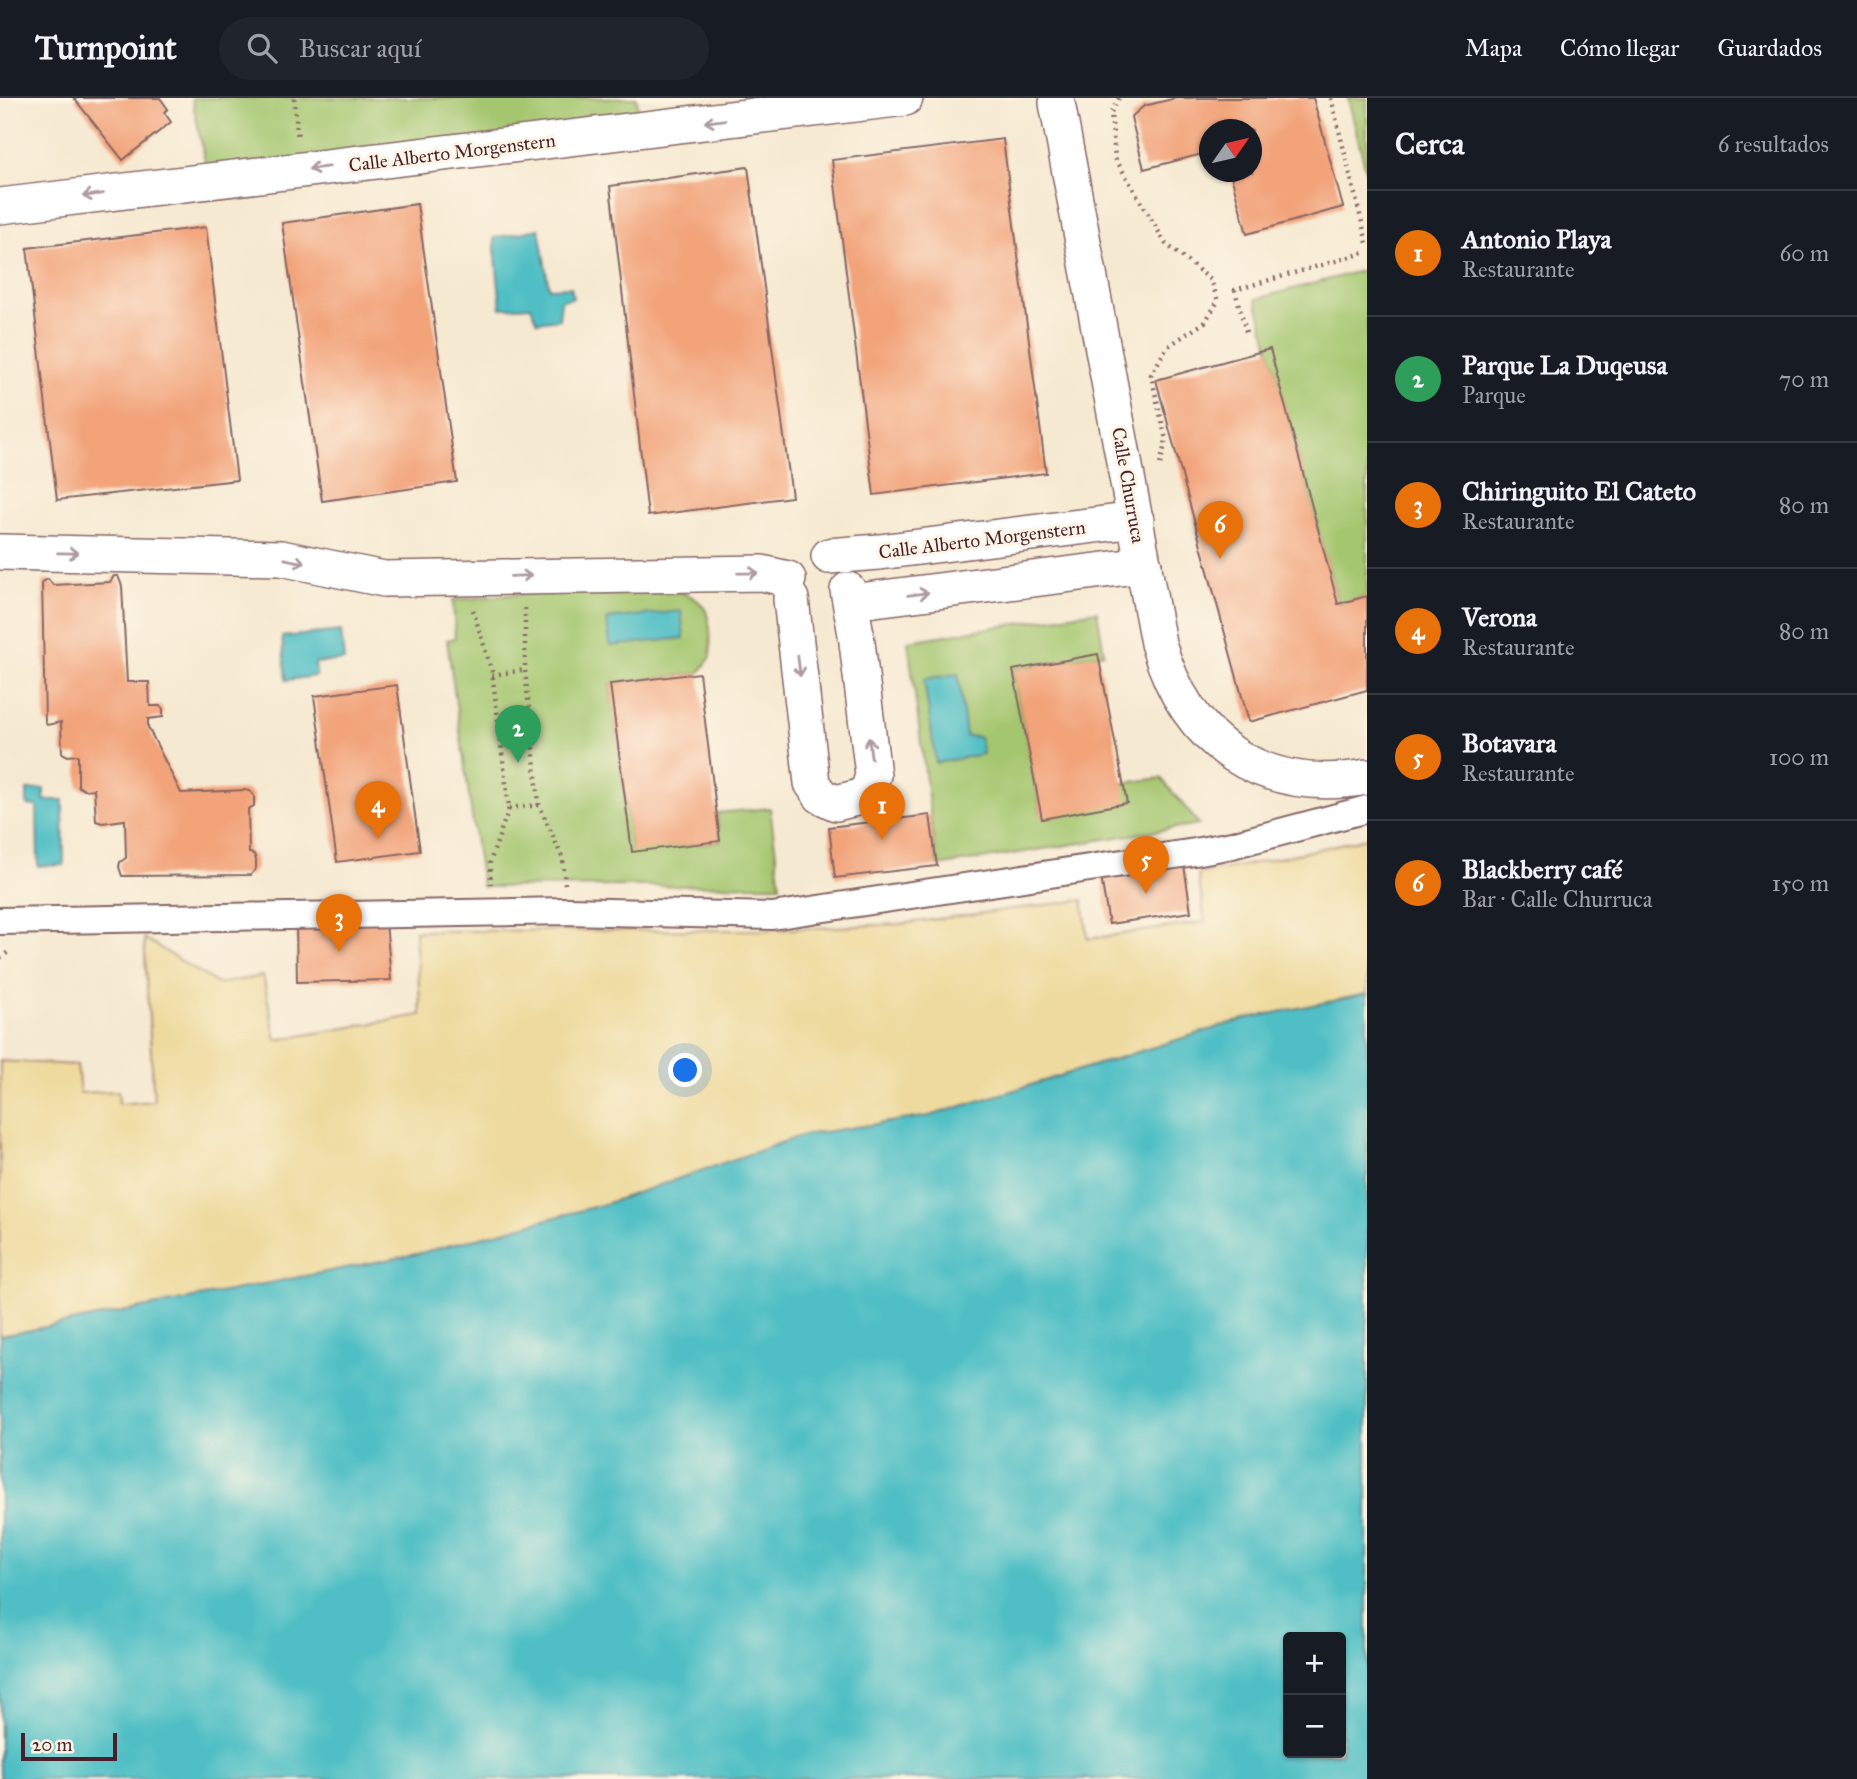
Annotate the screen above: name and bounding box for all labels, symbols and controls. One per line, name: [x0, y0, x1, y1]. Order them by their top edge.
search box: [219, 17, 709, 80]
text: Turnpoint: [35, 28, 177, 68]
icon: search: [243, 29, 281, 67]
text: Buscar aquí: [299, 32, 421, 64]
text: Mapa: [1465, 33, 1522, 63]
text: Cómo llegar: [1560, 33, 1679, 63]
text: Guardados: [1717, 33, 1822, 63]
one-way arrow: [704, 114, 727, 127]
north arrow: [1199, 119, 1262, 182]
text: Cerca: [1395, 126, 1464, 162]
street label: Calle Alberto Morgenstern: [347, 128, 557, 178]
text: 6 resultados: [1718, 130, 1829, 158]
one-way arrow: [308, 162, 331, 175]
one-way arrow: [82, 189, 105, 202]
text: Antonio Playa: [1462, 223, 1612, 255]
text: 1: [1413, 239, 1423, 267]
text: 60 m: [1780, 239, 1829, 267]
text: Restaurante: [1462, 255, 1575, 283]
text: Parque La Duqeusa: [1462, 349, 1668, 381]
text: 2: [1412, 365, 1424, 393]
text: 70 m: [1779, 365, 1829, 393]
text: Parque: [1462, 381, 1526, 409]
street label: Calle Churruca: [1107, 425, 1150, 546]
text: Chiringuito El Cateto: [1462, 475, 1696, 507]
text: 3: [1413, 491, 1423, 519]
text: 80 m: [1779, 491, 1829, 519]
pin: 6: [1197, 501, 1243, 559]
text: Restaurante: [1462, 507, 1575, 535]
street label: Calle Alberto Morgenstern: [877, 515, 1087, 565]
one-way arrow: [56, 546, 79, 560]
one-way arrow: [283, 554, 306, 568]
one-way arrow: [737, 566, 760, 580]
one-way arrow: [509, 569, 532, 582]
one-way arrow: [907, 587, 929, 600]
text: Verona: [1462, 601, 1537, 633]
text: 4: [1412, 617, 1424, 645]
text: 80 m: [1779, 617, 1829, 645]
text: Restaurante: [1462, 633, 1575, 661]
one-way arrow: [792, 655, 805, 677]
pin: 2: [495, 705, 541, 763]
text: Botavara: [1462, 727, 1557, 759]
one-way arrow: [863, 738, 876, 760]
text: 5: [1413, 743, 1423, 771]
text: 100 m: [1769, 743, 1829, 771]
text: Restaurante: [1462, 759, 1575, 787]
pin: 4: [355, 781, 401, 839]
pin: 1: [859, 782, 905, 840]
pin: 5: [1123, 836, 1169, 894]
text: Blackberry café: [1462, 853, 1622, 885]
text: 6: [1412, 869, 1424, 897]
text: 150 m: [1772, 869, 1829, 897]
text: Bar · Calle Churruca: [1462, 885, 1652, 913]
pin: 3: [316, 894, 362, 952]
your location: [668, 1053, 702, 1087]
map controls: [1283, 1632, 1346, 1758]
button: +: [1283, 1632, 1346, 1695]
button: −: [1283, 1695, 1346, 1758]
scale bar: [21, 1730, 117, 1762]
text: 20 m: [32, 1733, 73, 1756]

